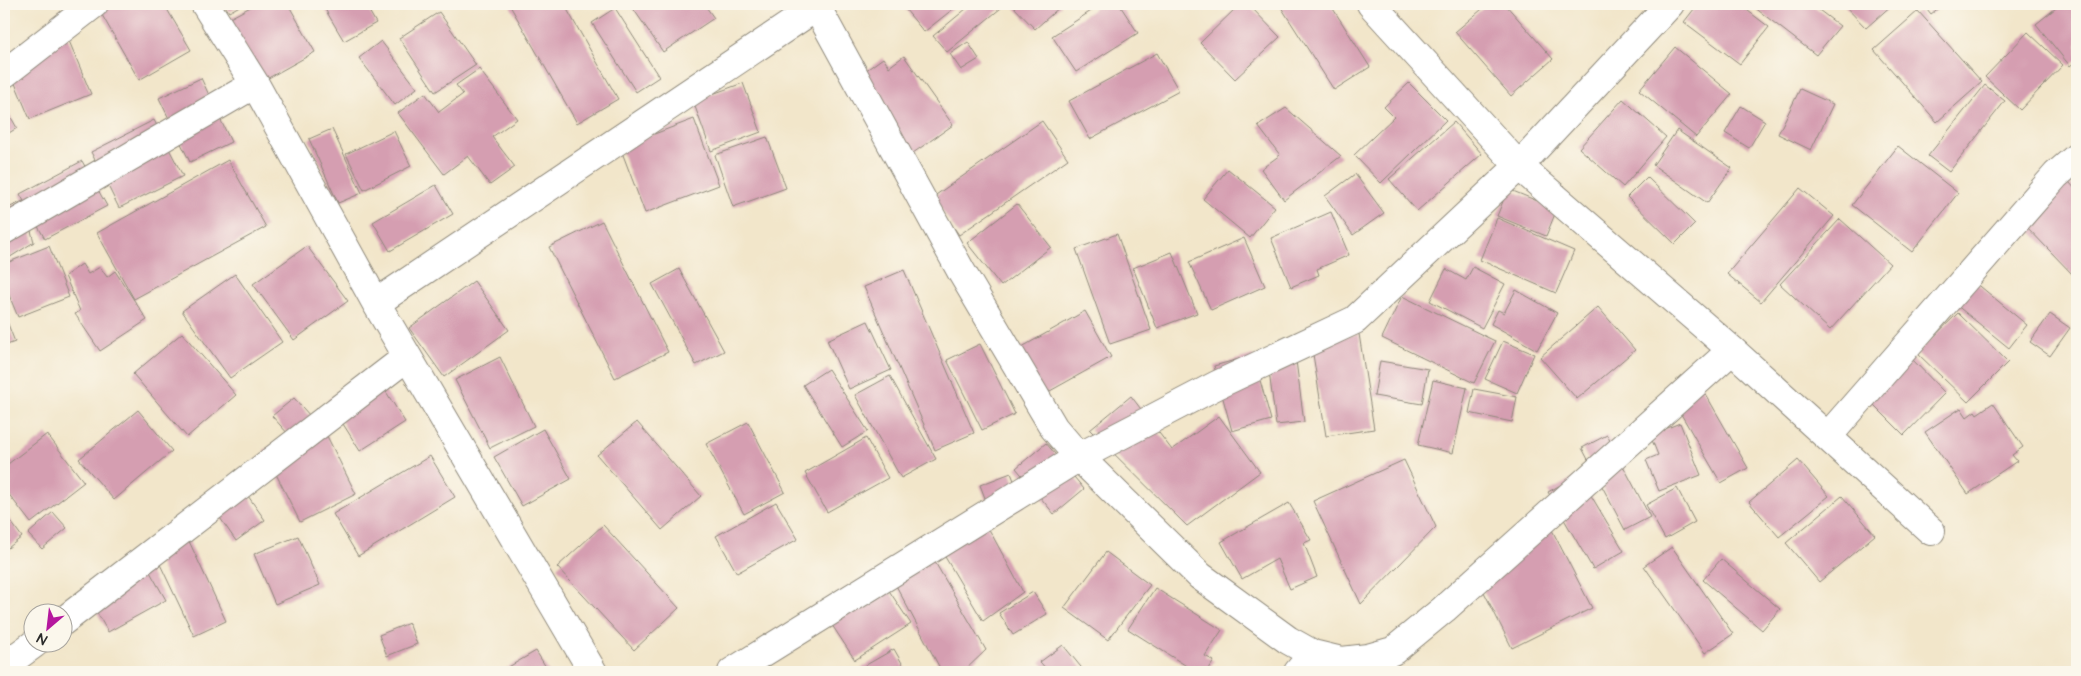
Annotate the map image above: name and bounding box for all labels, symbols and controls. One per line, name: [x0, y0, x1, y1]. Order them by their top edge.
north arrow: [22, 604, 72, 654]
text: N: [34, 628, 51, 649]

